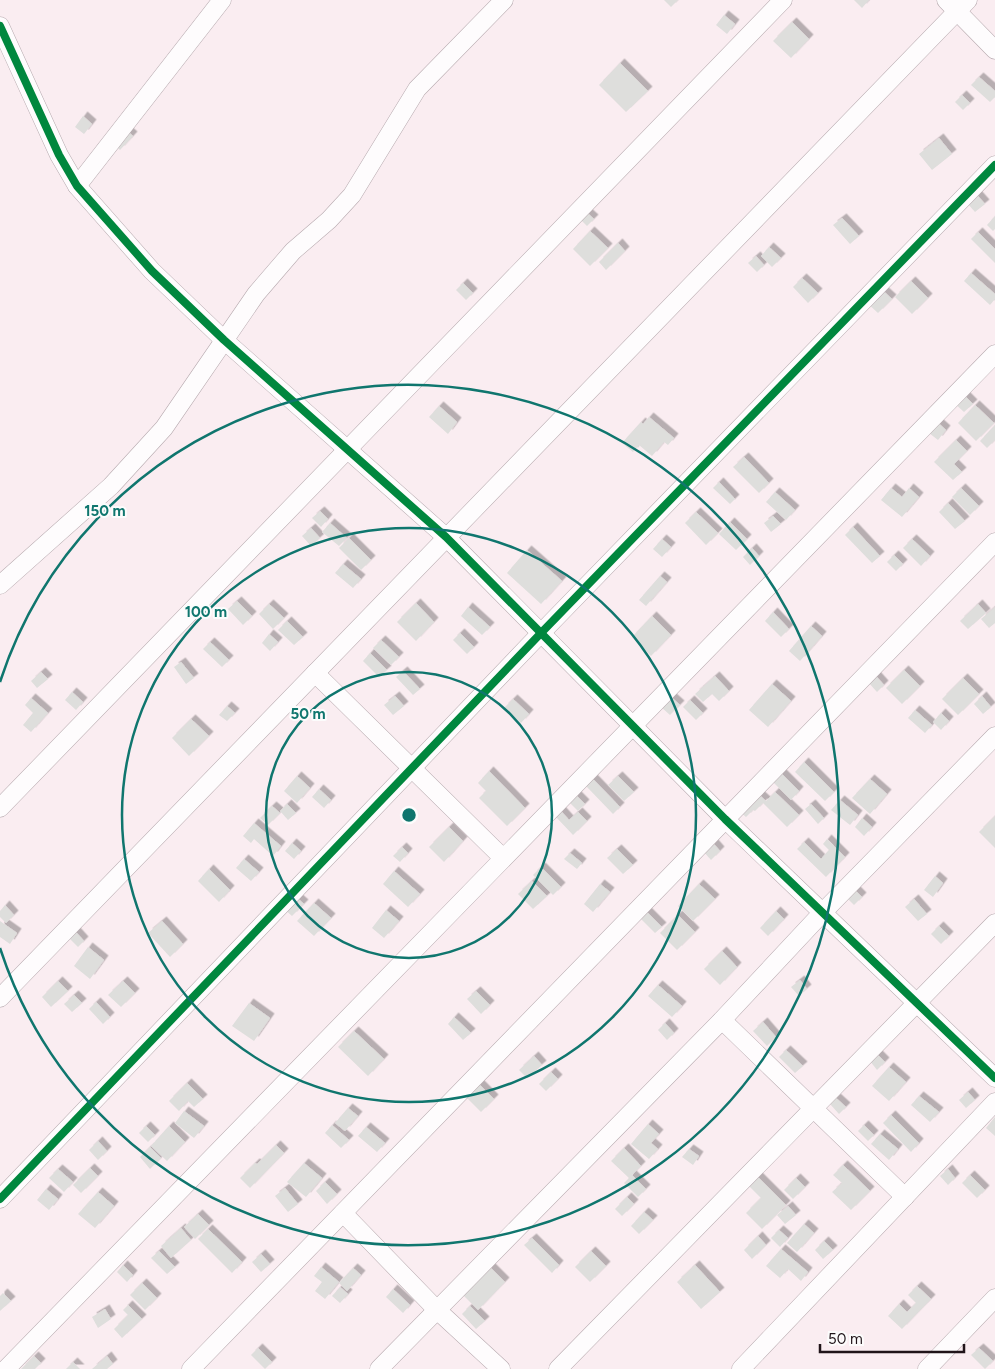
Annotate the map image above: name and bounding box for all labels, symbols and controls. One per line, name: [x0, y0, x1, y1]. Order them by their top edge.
text: 150 m: [84, 502, 126, 520]
text: 100 m: [185, 603, 227, 621]
text: 50 m: [290, 705, 326, 723]
centre of rings: [400, 806, 418, 824]
scale bar: [820, 1322, 964, 1354]
text: 50 m: [828, 1330, 863, 1348]

